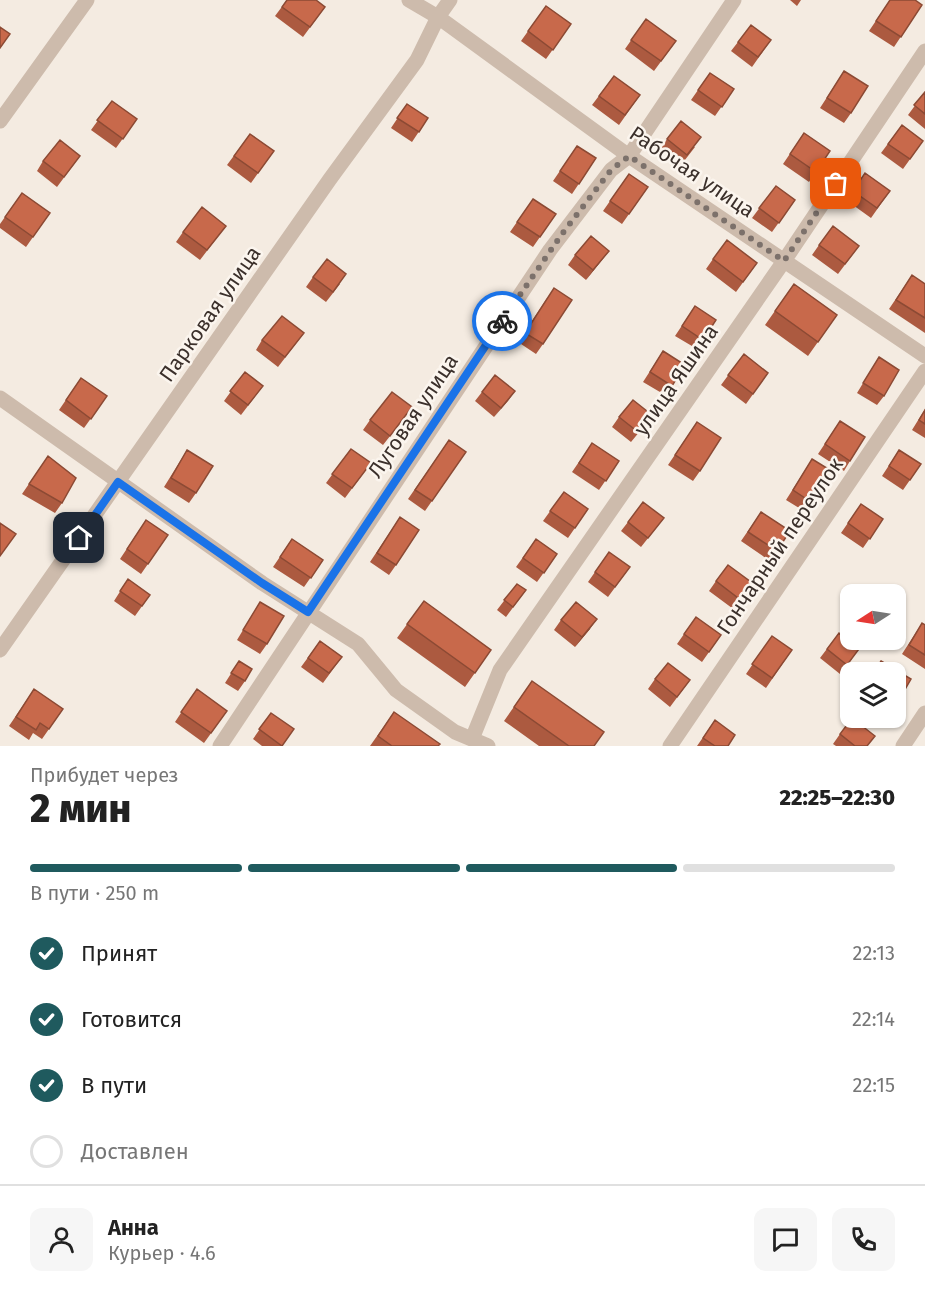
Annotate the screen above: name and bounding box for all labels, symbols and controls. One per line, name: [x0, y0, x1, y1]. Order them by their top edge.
street label: Рабочая улица: [624, 121, 760, 223]
pin: [810, 158, 861, 209]
icon: bag: [819, 167, 852, 200]
street label: Парковая улица: [154, 241, 266, 387]
courier: [472, 291, 532, 351]
icon: bike: [486, 305, 519, 338]
street label: улица Яшина: [628, 319, 724, 441]
street label: Луговая улица: [362, 349, 464, 483]
street label: Гончарный переулок: [711, 452, 849, 639]
pin: [53, 512, 104, 563]
icon: home: [62, 521, 95, 554]
north arrow: [840, 584, 906, 650]
map controls: [840, 584, 906, 728]
button: layers: [840, 662, 906, 728]
text: Прибудет через: [30, 763, 179, 787]
text: 22:25–22:30: [779, 784, 895, 811]
text: 2 мин: [30, 786, 131, 832]
text: В пути · 250 m: [30, 881, 159, 905]
icon: check: [30, 937, 63, 970]
text: Принят: [81, 940, 157, 967]
text: 22:13: [853, 941, 895, 965]
icon: check: [30, 1003, 63, 1036]
text: Готовится: [81, 1006, 182, 1033]
text: 22:14: [852, 1007, 895, 1031]
icon: check: [30, 1069, 63, 1102]
text: В пути: [81, 1072, 147, 1099]
text: 22:15: [853, 1073, 895, 1097]
text: Доставлен: [81, 1138, 189, 1165]
button: person: [30, 1208, 93, 1271]
button: chat: [754, 1208, 817, 1271]
button: phone: [832, 1208, 895, 1271]
text: Анна: [108, 1214, 159, 1241]
text: Курьер · 4.6: [108, 1241, 216, 1265]

